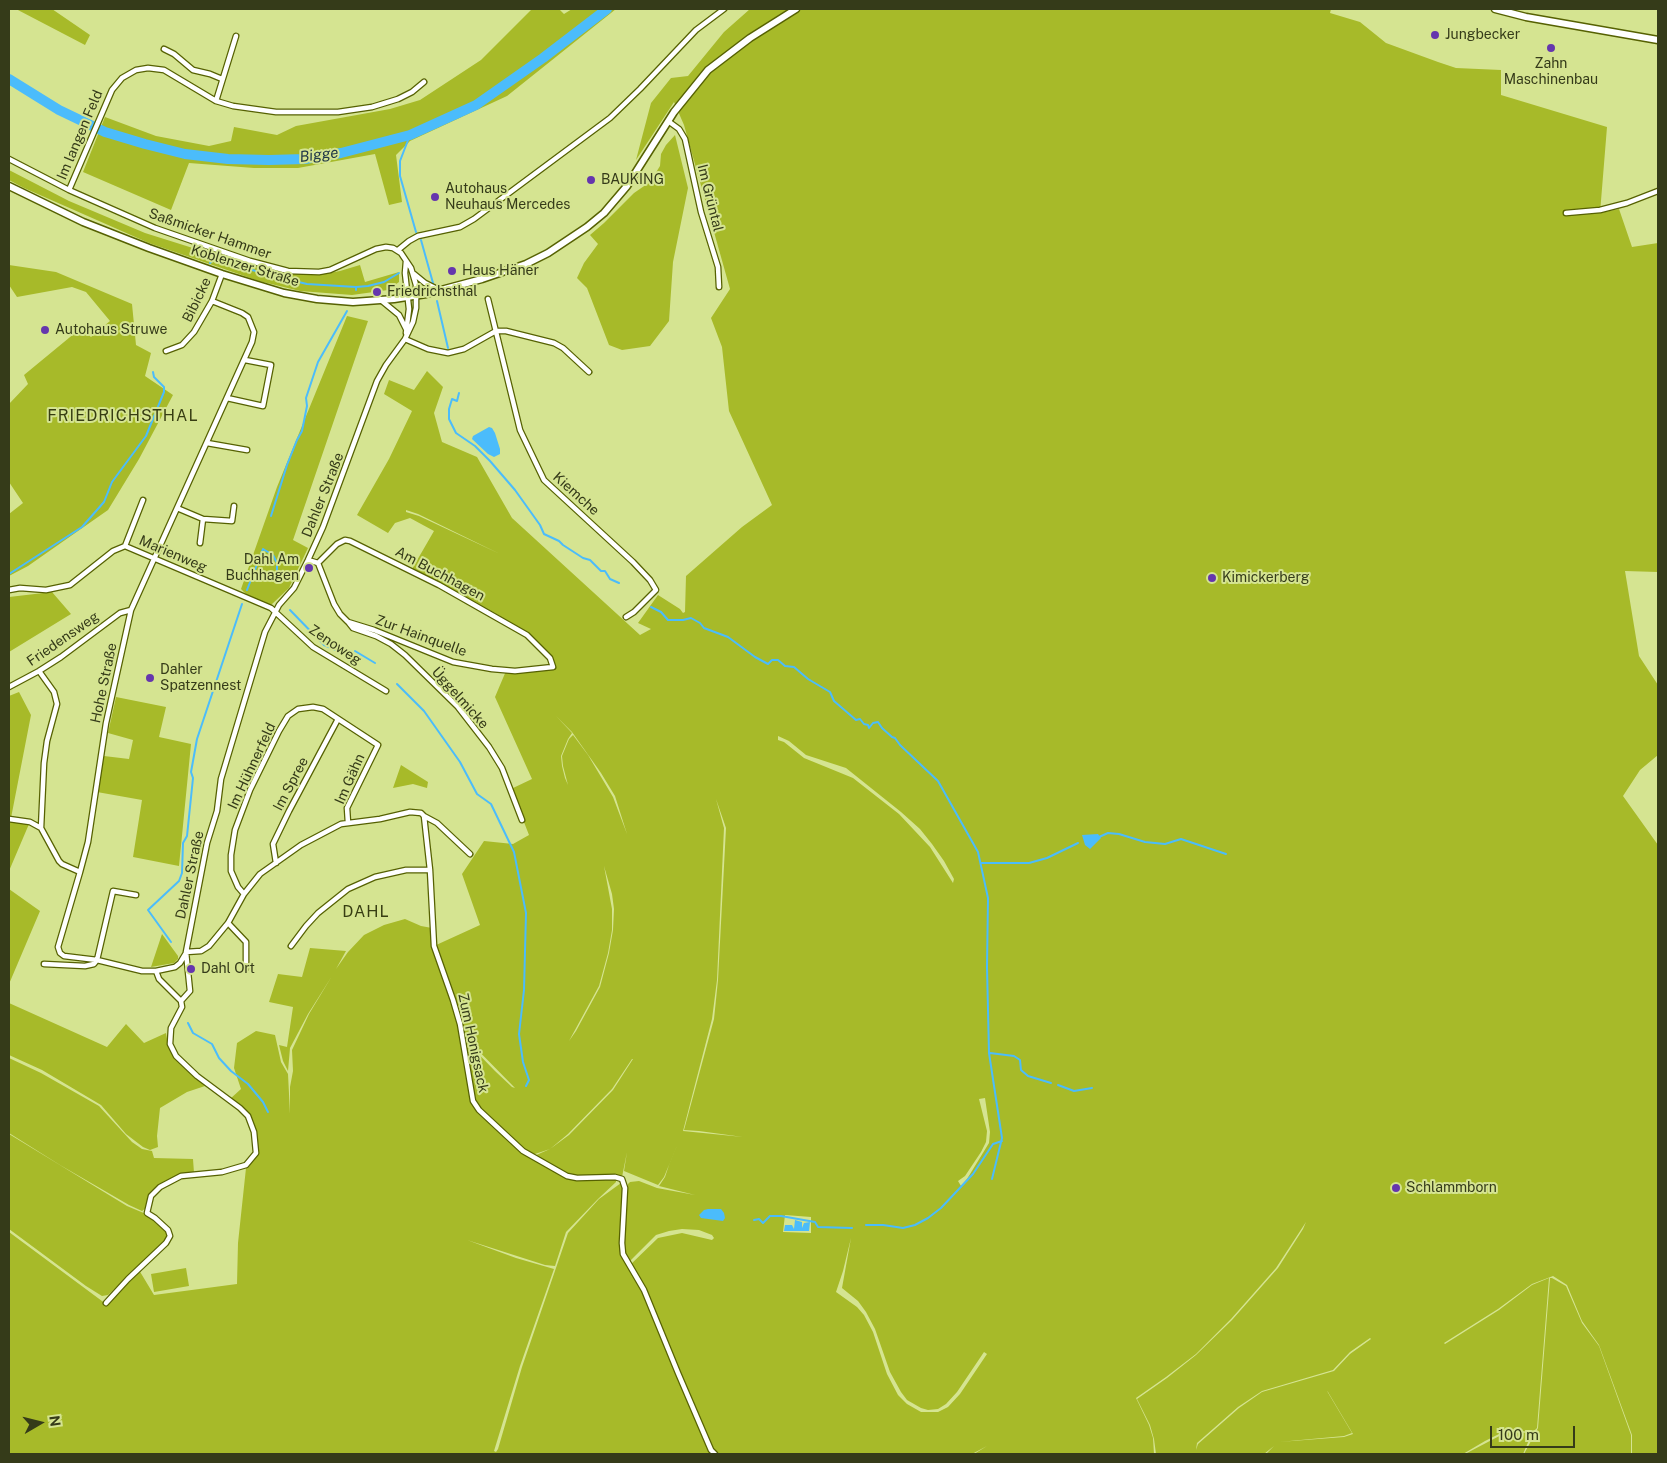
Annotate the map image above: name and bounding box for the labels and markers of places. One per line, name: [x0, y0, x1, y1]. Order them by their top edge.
place label: Jungbecker: [1445, 27, 1520, 43]
marker: Jungbecker: [1429, 29, 1441, 41]
marker: Zahn Maschinenbau: [1545, 42, 1557, 54]
place label: Zahn Maschinenbau: [1504, 56, 1598, 88]
place label: BAUKING: [601, 172, 664, 188]
marker: BAUKING: [585, 174, 597, 186]
place label: Autohaus Neuhaus Mercedes: [445, 181, 570, 213]
marker: Autohaus Neuhaus Mercedes: [429, 191, 441, 203]
place label: Haus Häner: [462, 263, 539, 279]
marker: Haus Häner: [446, 265, 458, 277]
place label: Friedrichsthal: [387, 284, 477, 300]
marker: Friedrichsthal: [371, 286, 383, 298]
place label: Autohaus Struwe: [55, 322, 167, 338]
marker: Autohaus Struwe: [39, 324, 51, 336]
place label: Dahl Am Buchhagen: [226, 552, 299, 584]
marker: Dahl Am Buchhagen: [303, 562, 315, 574]
place label: Kimickerberg: [1222, 570, 1309, 586]
marker: Kimickerberg: [1206, 572, 1218, 584]
place label: Dahler Spatzennest: [160, 662, 242, 694]
marker: Dahler Spatzennest: [144, 672, 156, 684]
place label: Dahl Ort: [201, 961, 255, 977]
marker: Dahl Ort: [185, 963, 197, 975]
place label: Schlammborn: [1406, 1180, 1497, 1196]
marker: Schlammborn: [1390, 1182, 1402, 1194]

